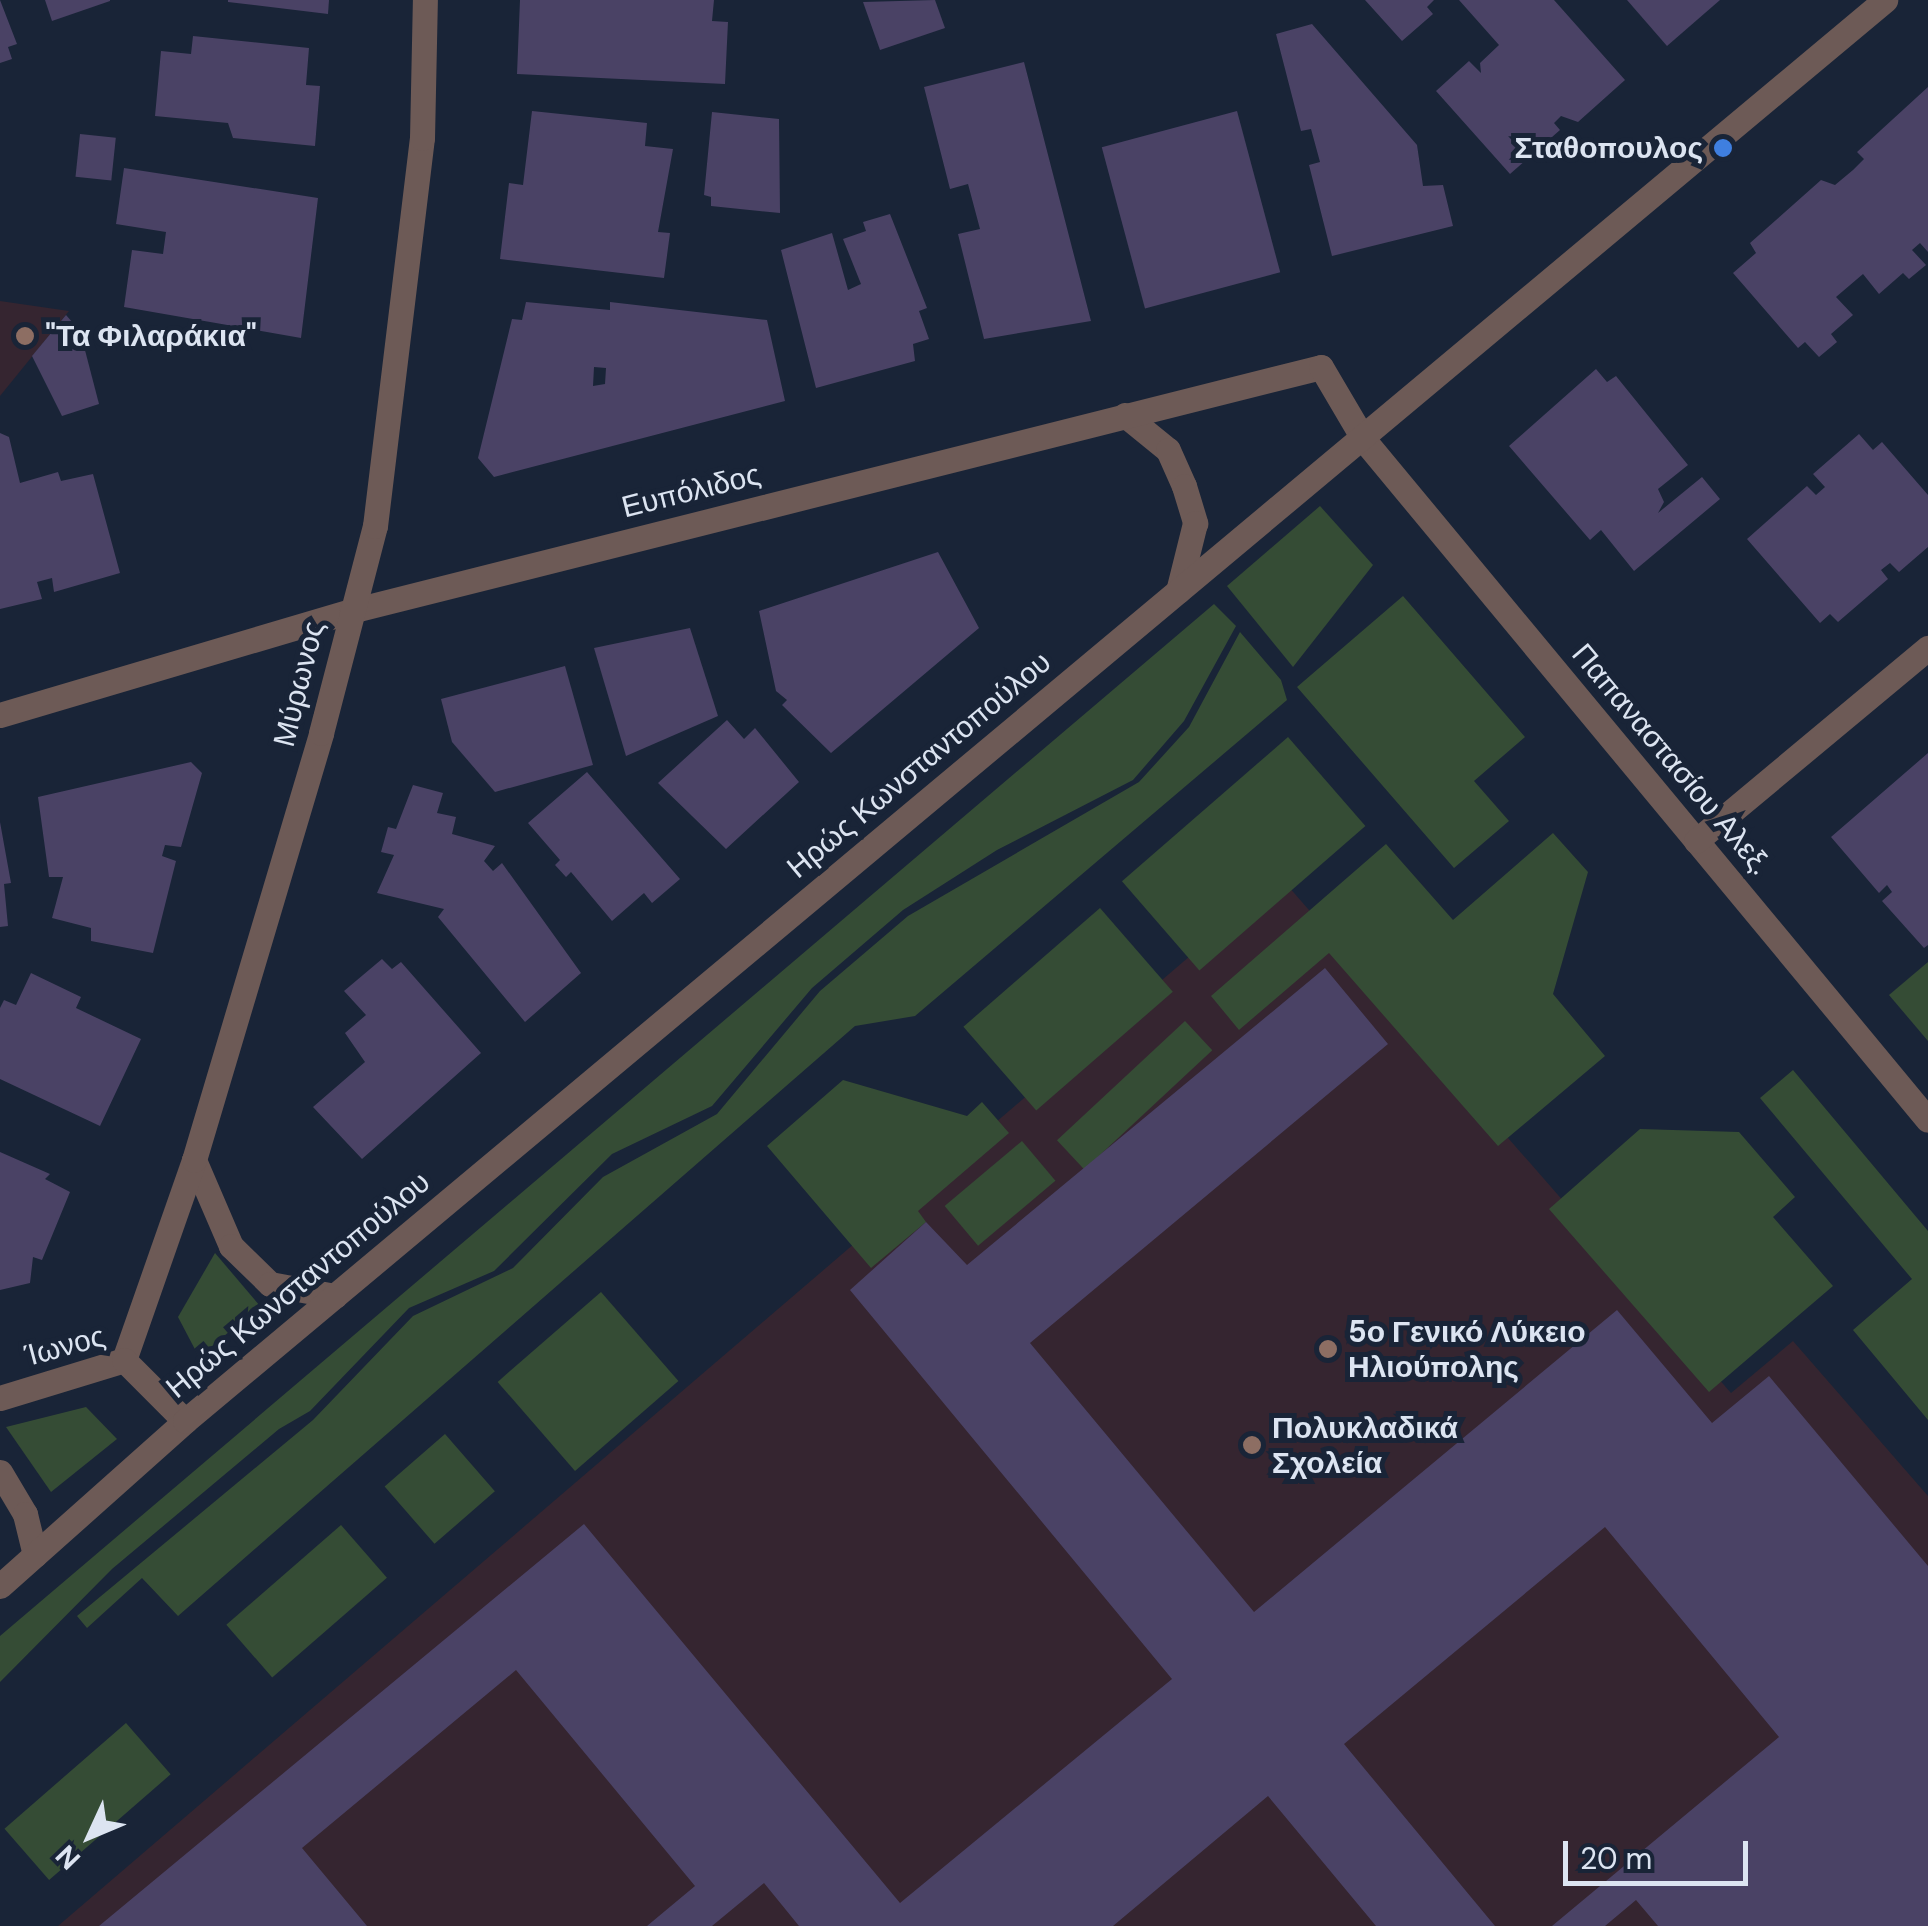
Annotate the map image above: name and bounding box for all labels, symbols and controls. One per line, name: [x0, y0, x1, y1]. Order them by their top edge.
place label: Σταθοπουλος: [1515, 130, 1703, 166]
marker: Σταθοπουλος: [1712, 137, 1734, 159]
place label: "Τα Φιλαράκια": [45, 318, 257, 354]
marker: "Τα Φιλαράκια": [14, 325, 36, 347]
street label: Ευπόλιδος: [618, 456, 764, 526]
street label: Μύρωνος: [266, 618, 332, 750]
street label: Παπαναστασίου Αλεξ.: [1564, 637, 1778, 881]
street label: Ηρώς Κωνσταντοπούλου: [780, 644, 1058, 886]
street label: Ηρώς Κωνσταντοπούλου: [159, 1164, 437, 1406]
place label: 5ο Γενικό Λύκειο Ηλιούπολης: [1348, 1314, 1586, 1384]
street label: Ίωνος: [21, 1318, 109, 1374]
marker: 5ο Γενικό Λύκειο Ηλιούπολης: [1317, 1338, 1339, 1360]
place label: Πολυκλαδικά Σχολεία: [1272, 1410, 1458, 1480]
marker: Πολυκλαδικά Σχολεία: [1241, 1434, 1263, 1456]
north arrow: [40, 1786, 140, 1886]
scale bar: [1568, 1821, 1753, 1883]
text: N: [48, 1837, 88, 1877]
text: 20 m: [1580, 1839, 1652, 1878]

